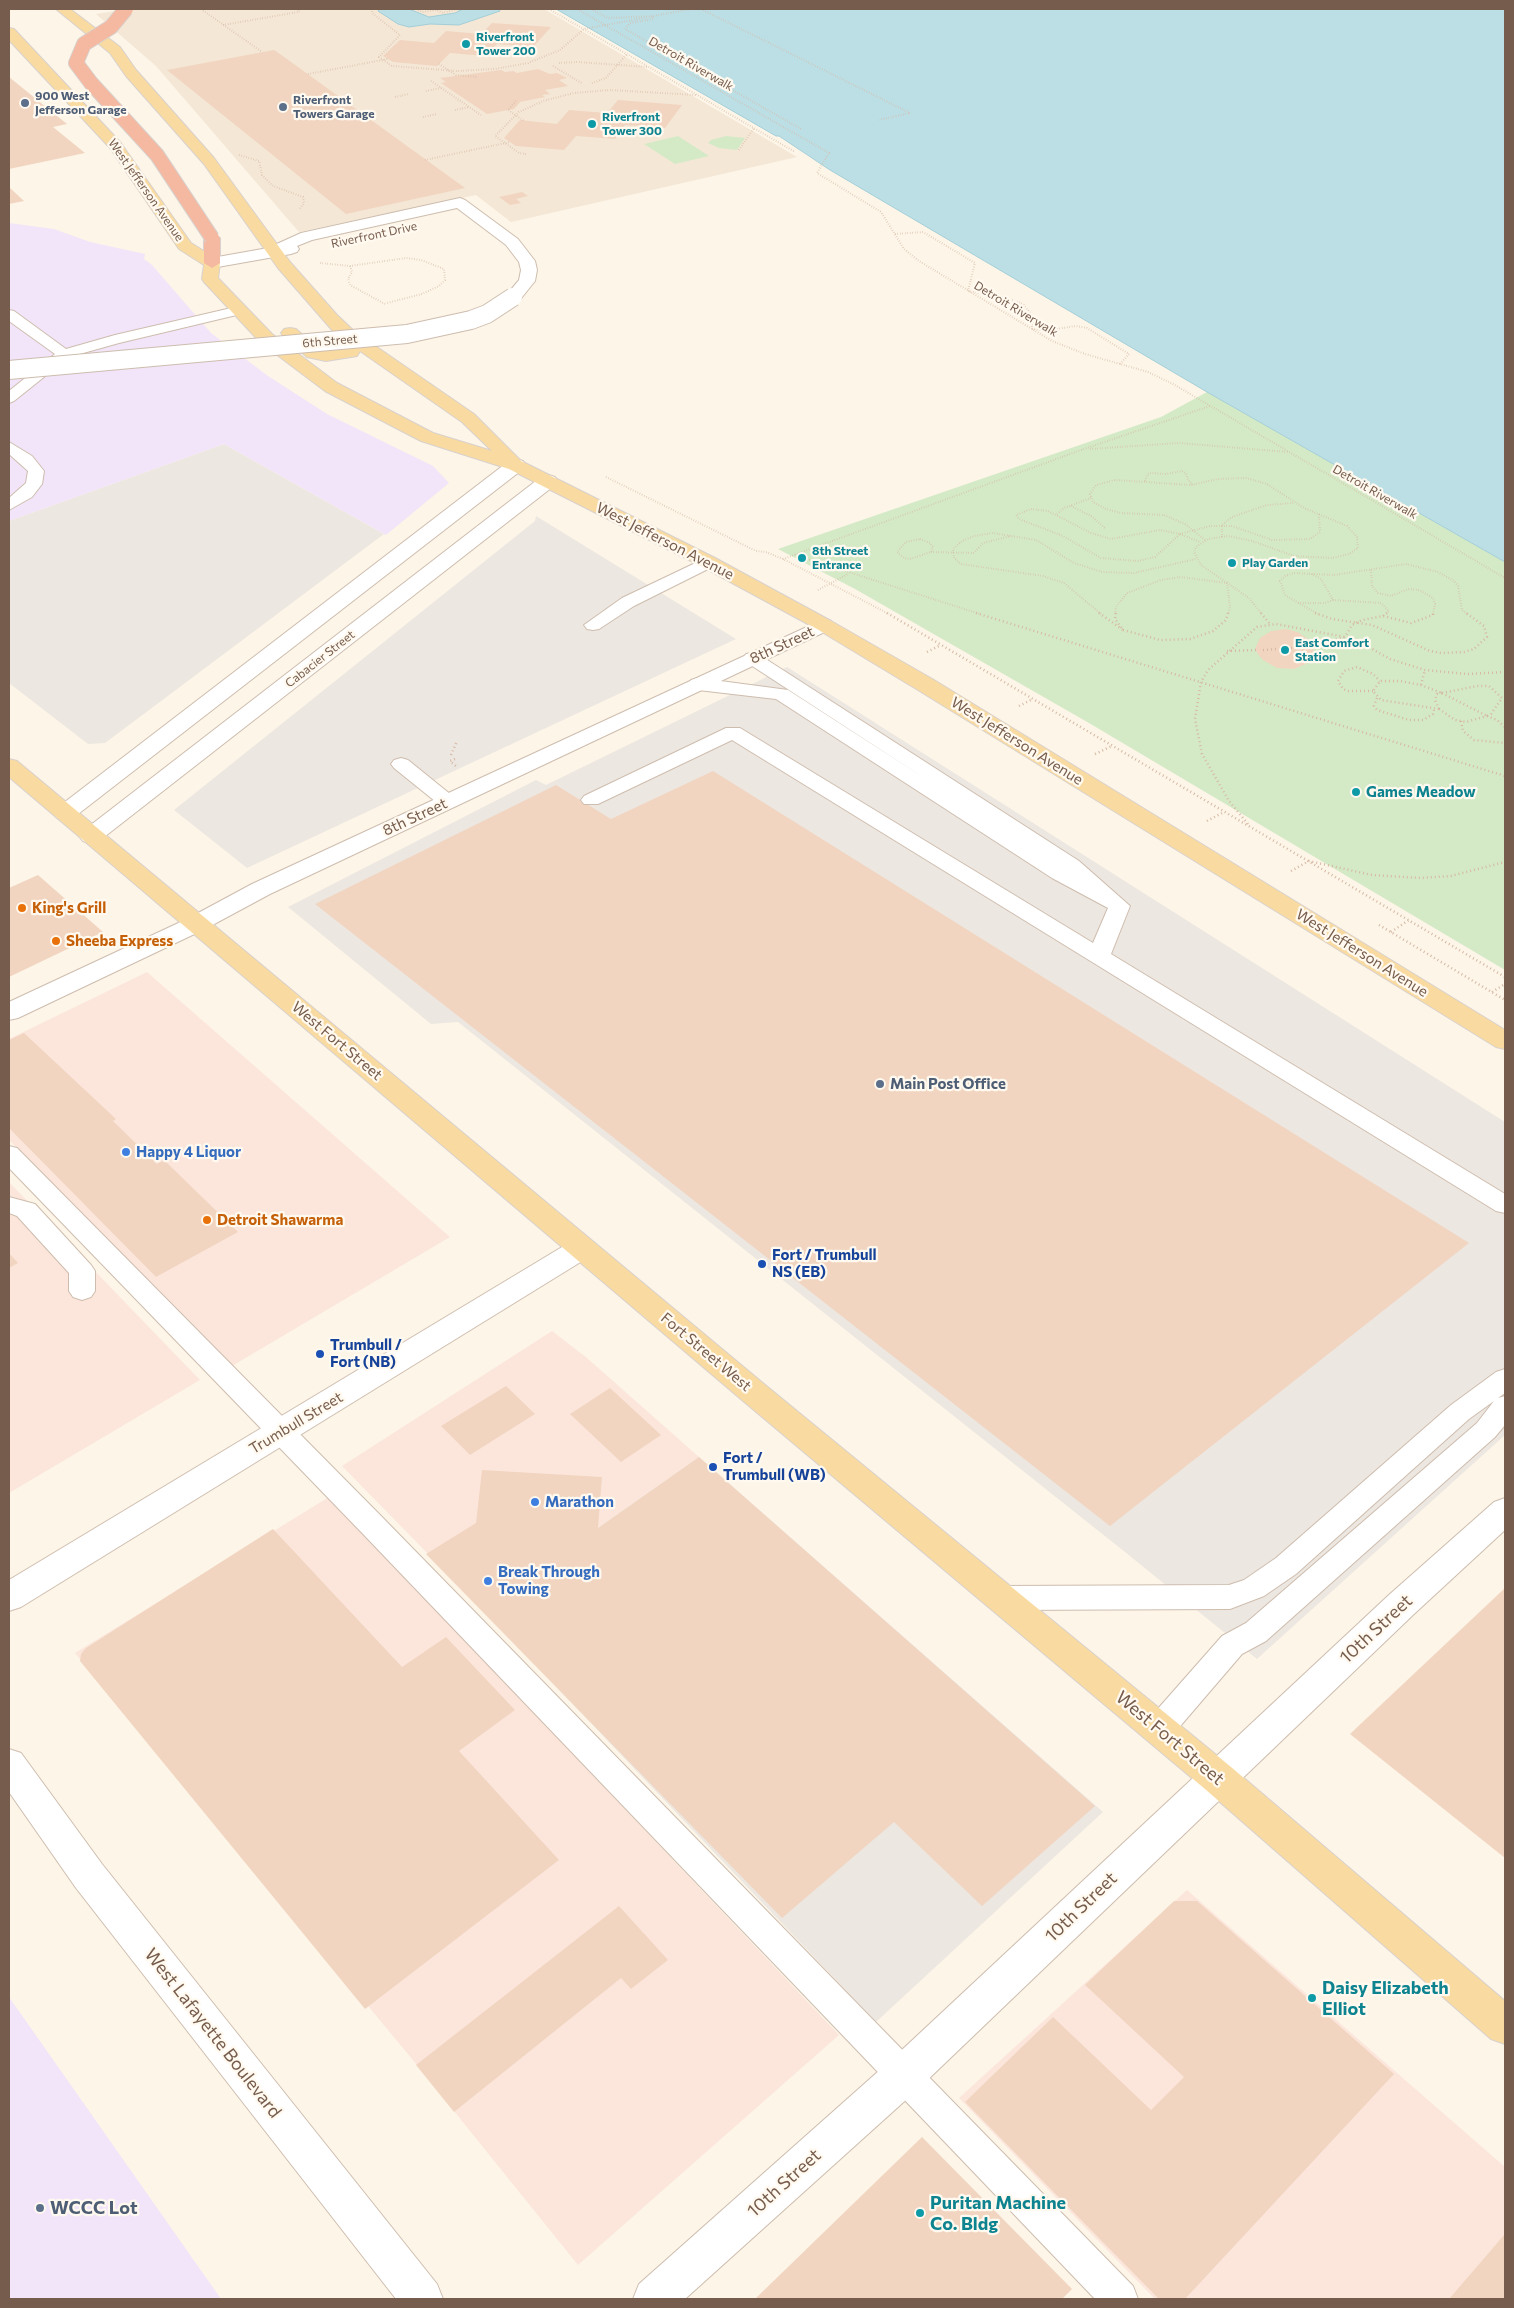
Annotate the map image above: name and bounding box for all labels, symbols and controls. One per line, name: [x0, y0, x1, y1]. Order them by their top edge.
place label: Riverfront Tower 200: [476, 30, 536, 58]
street label: Detroit Riverwalk: [646, 34, 736, 94]
marker: Riverfront Tower 200: [460, 38, 472, 50]
place label: 900 West Jefferson Garage: [35, 89, 127, 117]
place label: Riverfront Towers Garage: [293, 93, 374, 121]
marker: 900 West Jefferson Garage: [19, 97, 31, 109]
marker: Riverfront Towers Garage: [277, 101, 289, 113]
place label: Riverfront Tower 300: [602, 110, 662, 138]
marker: Riverfront Tower 300: [586, 118, 598, 130]
street label: West Jefferson Avenue: [105, 136, 187, 244]
street label: Riverfront Drive: [330, 219, 418, 251]
street label: Detroit Riverwalk: [971, 278, 1061, 340]
street label: 6th Street: [302, 331, 358, 351]
street label: Detroit Riverwalk: [1330, 462, 1420, 522]
street label: West Jefferson Avenue: [593, 498, 737, 584]
place label: 8th Street Entrance: [812, 544, 868, 572]
marker: 8th Street Entrance: [796, 552, 808, 564]
place label: Play Garden: [1242, 556, 1308, 570]
marker: Play Garden: [1226, 557, 1238, 569]
street label: 8th Street: [747, 622, 817, 668]
street label: Cabacier Street: [282, 627, 358, 691]
place label: East Comfort Station: [1295, 636, 1369, 664]
marker: East Comfort Station: [1279, 644, 1291, 656]
street label: West Jefferson Avenue: [948, 693, 1086, 789]
place label: Games Meadow: [1366, 783, 1476, 801]
marker: Games Meadow: [1350, 786, 1362, 798]
street label: 8th Street: [380, 794, 450, 840]
place label: King's Grill: [32, 899, 106, 917]
marker: King's Grill: [16, 902, 28, 914]
street label: West Jefferson Avenue: [1293, 905, 1431, 1001]
place label: Sheeba Express: [66, 932, 173, 950]
marker: Sheeba Express: [50, 935, 62, 947]
street label: West Fort Street: [288, 998, 386, 1084]
place label: Main Post Office: [890, 1075, 1006, 1093]
marker: Main Post Office: [874, 1078, 886, 1090]
place label: Happy 4 Liquor: [136, 1143, 241, 1161]
marker: Happy 4 Liquor: [120, 1146, 132, 1158]
place label: Detroit Shawarma: [217, 1211, 343, 1229]
marker: Detroit Shawarma: [201, 1214, 213, 1226]
place label: Fort / Trumbull NS (EB): [772, 1246, 877, 1281]
marker: Fort / Trumbull NS (EB): [756, 1258, 768, 1270]
street label: Fort Street West: [657, 1309, 755, 1395]
place label: Trumbull / Fort (NB): [330, 1336, 402, 1371]
marker: Trumbull / Fort (NB): [314, 1348, 326, 1360]
street label: Trumbull Street: [246, 1388, 346, 1458]
place label: Fort / Trumbull (WB): [723, 1449, 826, 1484]
marker: Fort / Trumbull (WB): [707, 1461, 719, 1473]
place label: Marathon: [545, 1493, 614, 1511]
marker: Marathon: [529, 1496, 541, 1508]
place label: Break Through Towing: [498, 1563, 600, 1598]
marker: Break Through Towing: [482, 1575, 494, 1587]
street label: 10th Street: [1335, 1590, 1417, 1668]
street label: West Fort Street: [1111, 1686, 1229, 1790]
street label: 10th Street: [1041, 1867, 1121, 1947]
street label: West Lafayette Boulevard: [140, 1944, 286, 2122]
place label: Daisy Elizabeth Elliot: [1322, 1977, 1449, 2020]
marker: Daisy Elizabeth Elliot: [1306, 1992, 1318, 2004]
street label: 10th Street: [743, 2144, 825, 2222]
place label: Puritan Machine Co. Bldg: [930, 2192, 1066, 2234]
place label: WCCC Lot: [50, 2197, 138, 2219]
marker: WCCC Lot: [34, 2202, 46, 2214]
marker: Puritan Machine Co. Bldg: [914, 2207, 926, 2219]

